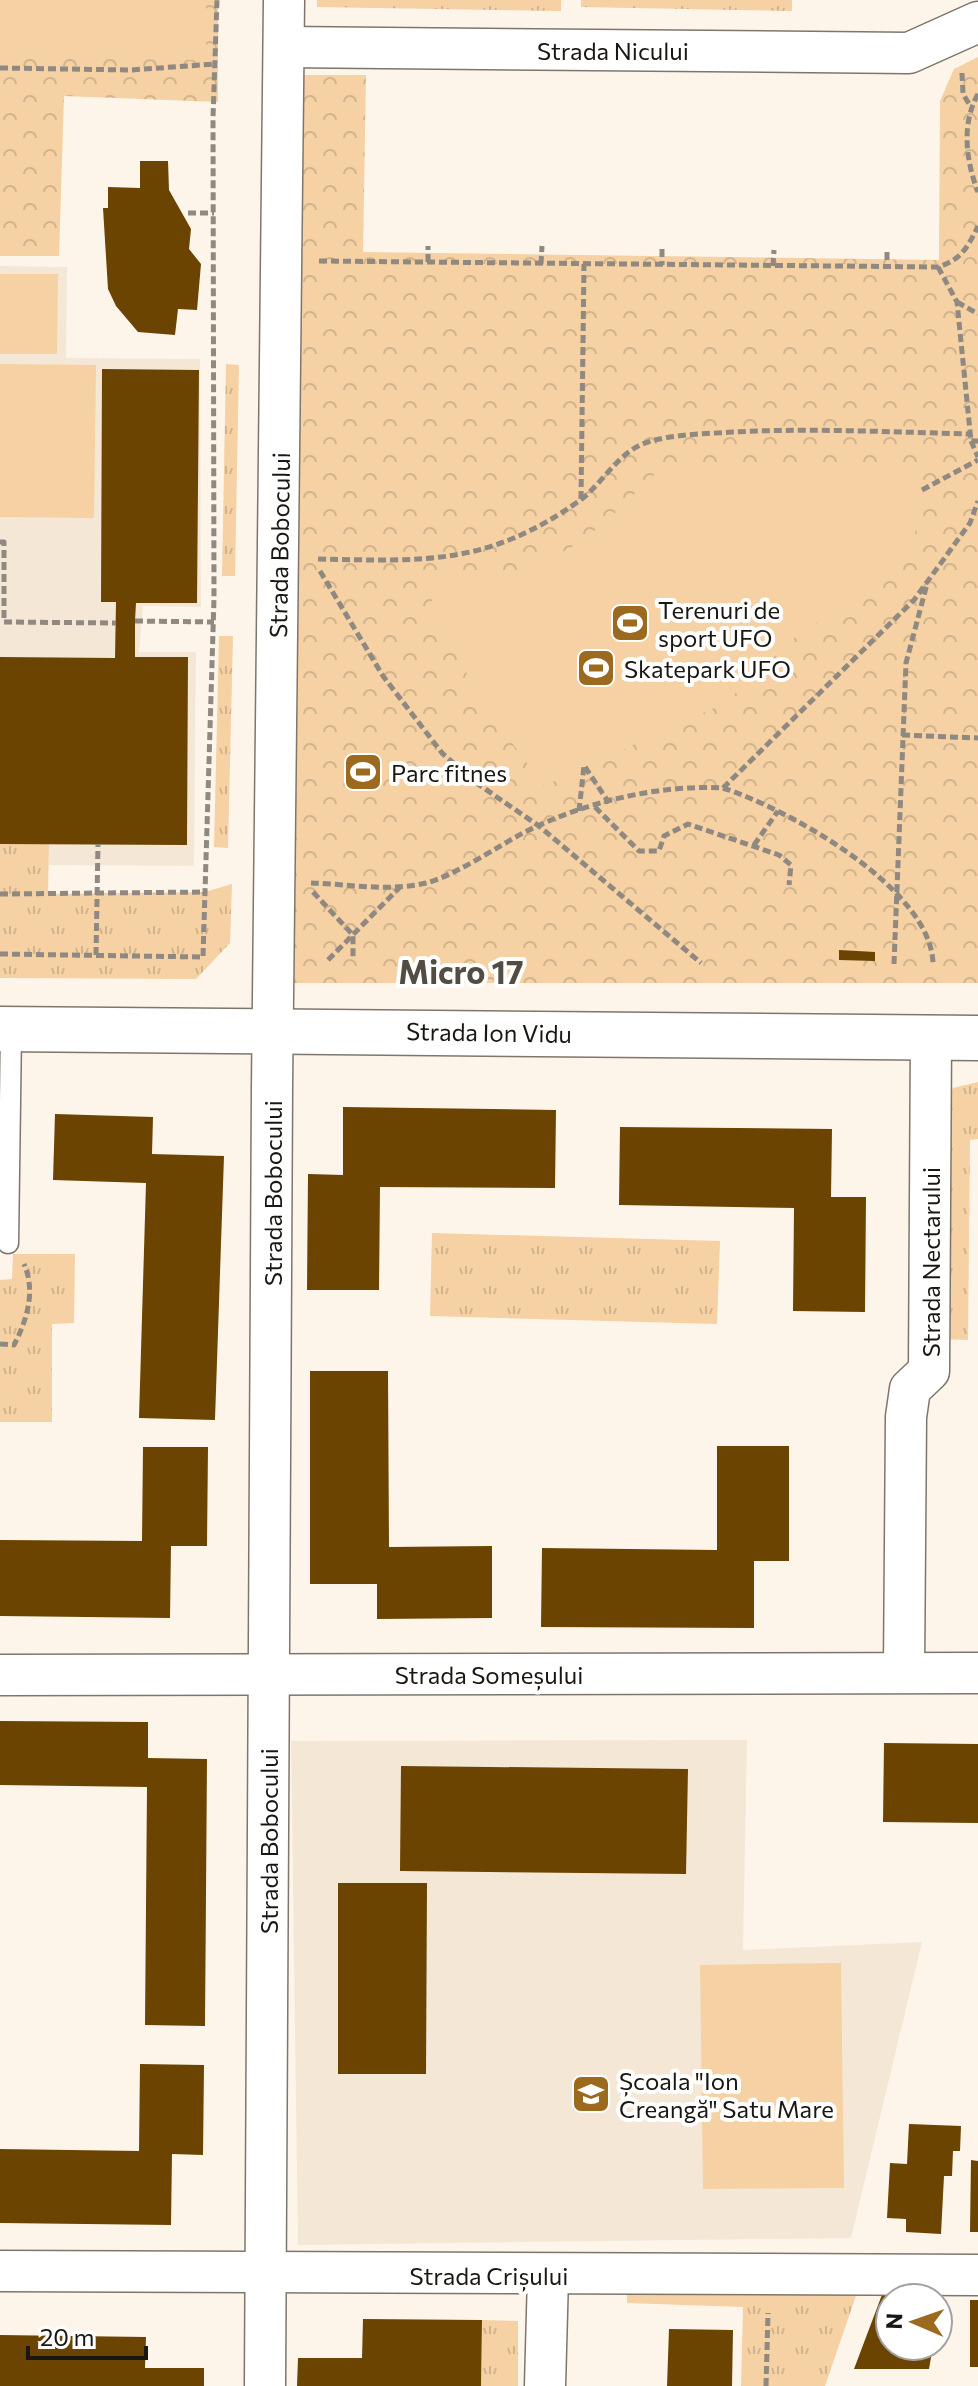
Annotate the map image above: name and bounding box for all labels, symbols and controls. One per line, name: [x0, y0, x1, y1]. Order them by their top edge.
street label: Strada Nicului: [537, 36, 689, 65]
street label: Strada Bobocului: [263, 452, 295, 638]
place label: Terenuri de sport UFO: [658, 595, 780, 652]
sports icon: Terenuri de sport UFO: [609, 602, 651, 644]
sports icon: Skatepark UFO: [575, 647, 617, 689]
place label: Skatepark UFO: [624, 654, 791, 683]
sports icon: Parc fitnes: [342, 751, 384, 793]
place label: Parc fitnes: [391, 758, 507, 787]
district label: Micro 17: [398, 951, 524, 991]
street label: Strada Ion Vidu: [406, 1016, 572, 1048]
street label: Strada Bobocului: [258, 1100, 287, 1286]
street label: Strada Nectarului: [916, 1167, 945, 1357]
street label: Strada Someșului: [395, 1660, 583, 1691]
street label: Strada Bobocului: [254, 1748, 283, 1934]
place label: Școala "Ion Creangă" Satu Mare: [619, 2066, 834, 2123]
school or university icon: Școala "Ion Creangă" Satu Mare: [570, 2073, 612, 2115]
street label: Strada Crișului: [410, 2261, 568, 2292]
north arrow: [874, 2282, 954, 2362]
scale bar: [28, 2310, 146, 2360]
text: N: [880, 2313, 907, 2330]
text: 20 m: [40, 2322, 94, 2351]

